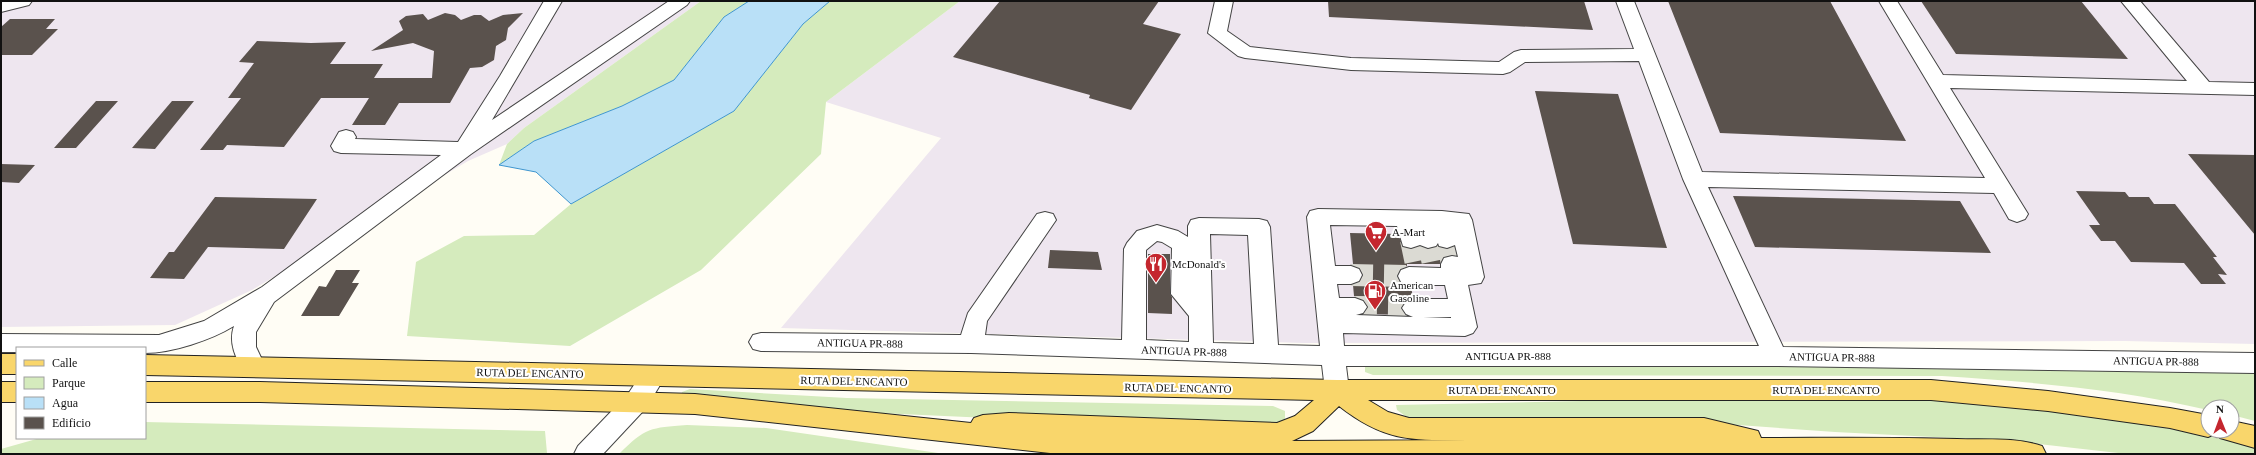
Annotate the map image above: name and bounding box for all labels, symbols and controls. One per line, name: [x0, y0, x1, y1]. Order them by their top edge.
supermarket icon: A-Mart: [1363, 219, 1389, 252]
place label: A-Mart: [1392, 226, 1425, 238]
restaurant icon: McDonald's: [1143, 251, 1169, 284]
place label: McDonald's: [1172, 258, 1225, 270]
fuel station icon: American Gasoline: [1362, 278, 1388, 311]
place label: American Gasoline: [1390, 279, 1434, 304]
street label: ANTIGUA PR-888: [817, 336, 904, 350]
street label: ANTIGUA PR-888: [1141, 344, 1228, 359]
legend: [16, 347, 146, 439]
street label: ANTIGUA PR-888: [1465, 350, 1551, 362]
street label: ANTIGUA PR-888: [1789, 350, 1876, 364]
street label: ANTIGUA PR-888: [2113, 354, 2200, 368]
text: Calle: [52, 356, 77, 370]
street label: RUTA DEL ENCANTO: [476, 366, 584, 380]
street label: RUTA DEL ENCANTO: [800, 374, 908, 388]
text: Parque: [52, 376, 85, 390]
street label: RUTA DEL ENCANTO: [1124, 381, 1232, 395]
street label: RUTA DEL ENCANTO: [1448, 384, 1556, 396]
street label: RUTA DEL ENCANTO: [1772, 384, 1880, 396]
text: Agua: [52, 396, 79, 410]
north arrow: [2200, 399, 2240, 439]
text: N: [2216, 403, 2224, 415]
text: Edificio: [52, 416, 91, 430]

